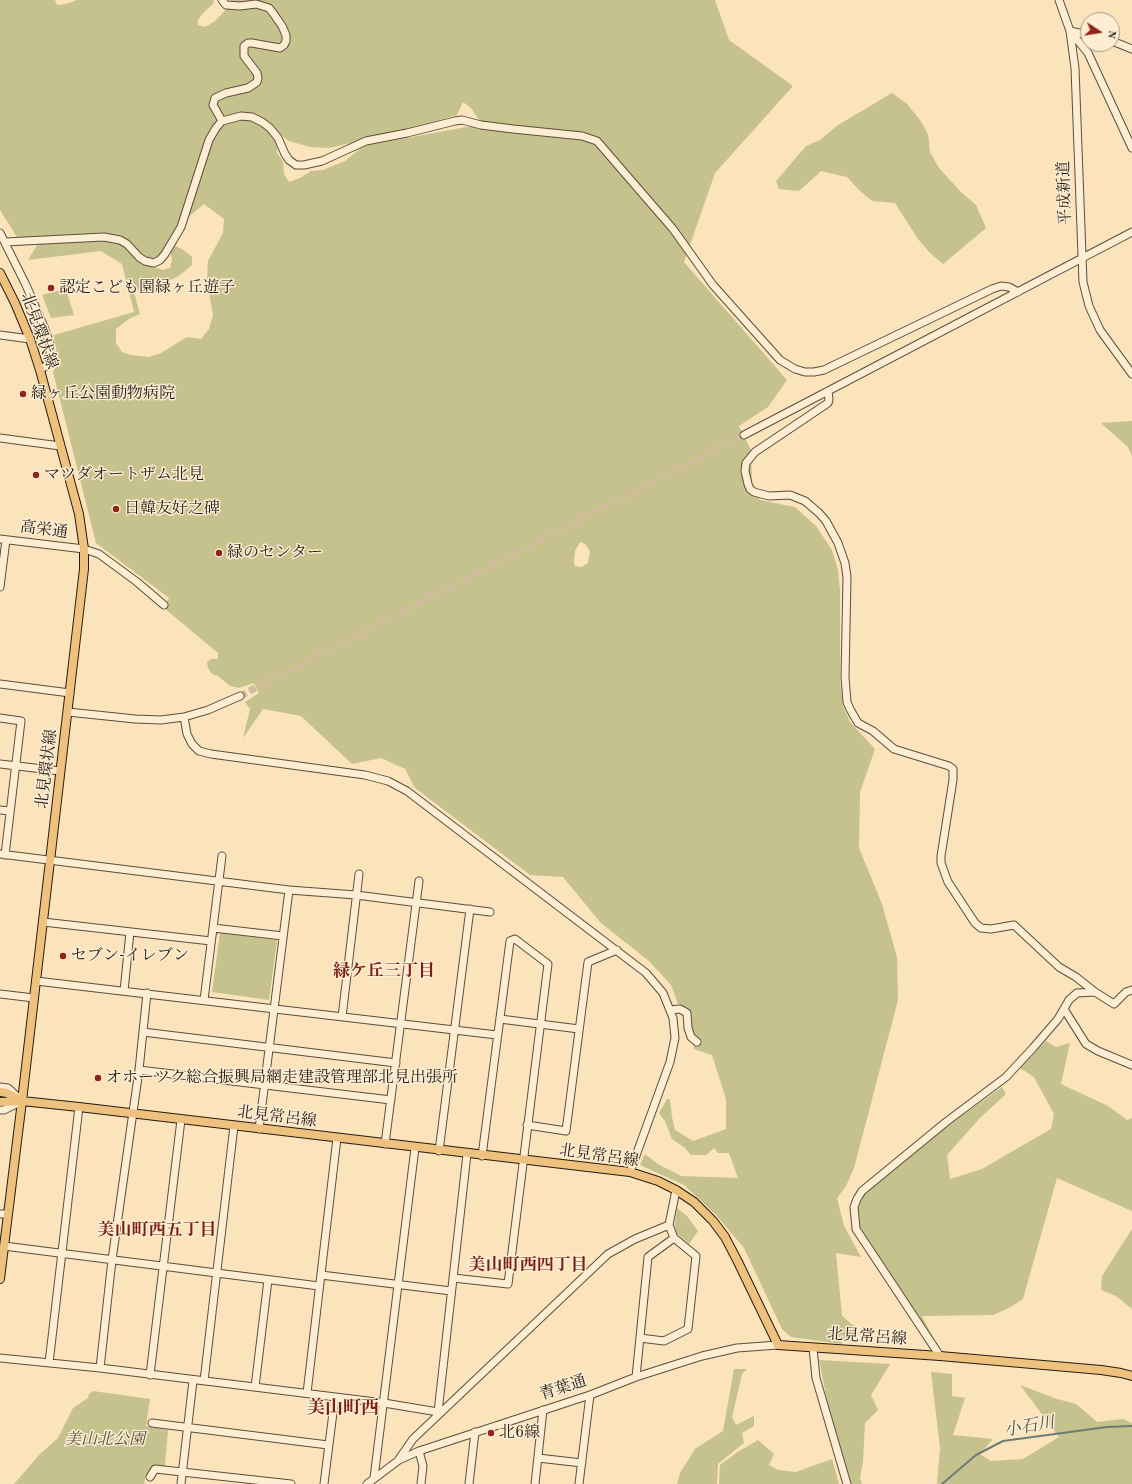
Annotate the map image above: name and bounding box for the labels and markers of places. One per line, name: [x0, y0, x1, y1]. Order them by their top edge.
place label: 認定こども園緑ヶ丘遊子: [59, 278, 235, 298]
marker: 認定こども園緑ヶ丘遊子: [46, 283, 56, 293]
place label: 緑ヶ丘公園動物病院: [31, 384, 175, 404]
marker: 緑ヶ丘公園動物病院: [18, 389, 28, 399]
place label: マツダオートザム北見: [44, 465, 204, 485]
marker: マツダオートザム北見: [31, 470, 41, 480]
place label: 日韓友好之碑: [124, 499, 220, 519]
marker: 日韓友好之碑: [111, 504, 121, 514]
place label: 緑のセンター: [227, 543, 323, 563]
marker: 緑のセンター: [214, 548, 224, 558]
place label: セブン-イレブン: [71, 946, 189, 966]
marker: セブン-イレブン: [58, 951, 68, 961]
place label: オホーツク総合振興局網走建設管理部北見出張所: [106, 1068, 458, 1088]
marker: オホーツク総合振興局網走建設管理部北見出張所: [93, 1073, 103, 1083]
place label: 北6線: [499, 1423, 540, 1443]
marker: 北6線: [486, 1428, 496, 1438]

